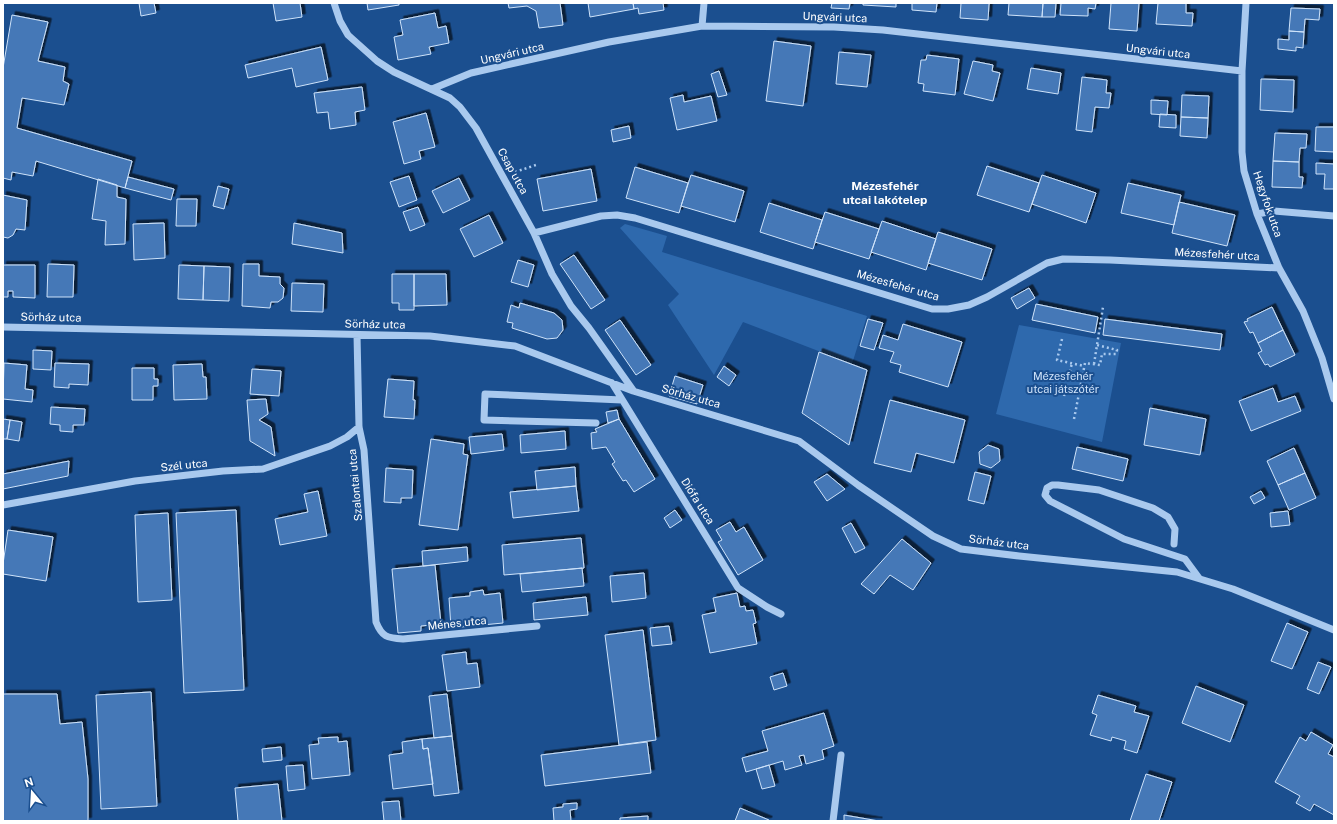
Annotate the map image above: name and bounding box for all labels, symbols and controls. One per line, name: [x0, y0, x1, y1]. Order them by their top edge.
street label: Ungvári utca: [803, 10, 867, 24]
street label: Ungvári utca: [479, 40, 545, 66]
street label: Ungvári utca: [1125, 42, 1191, 60]
street label: Csap utca: [495, 146, 531, 196]
street label: Hegyfok utca: [1251, 169, 1285, 239]
district label: Mézesfehér utcai lakótelep: [843, 179, 927, 207]
street label: Mézesfehér utca: [1174, 246, 1260, 262]
street label: Mézesfehér utca: [855, 267, 941, 303]
street label: Sörház utca: [21, 310, 81, 324]
street label: Sörház utca: [345, 317, 405, 331]
park label: Mézesfehér utcai játszótér: [1027, 370, 1099, 395]
street label: Sörház utca: [660, 382, 722, 410]
street label: Szalontai utca: [346, 448, 364, 522]
street label: Szél utca: [160, 457, 208, 473]
street label: Diófa utca: [679, 476, 717, 526]
street label: Sörház utca: [968, 532, 1030, 552]
street label: Ménes utca: [427, 614, 487, 632]
north arrow: [12, 772, 52, 812]
text: N: [23, 775, 35, 790]

